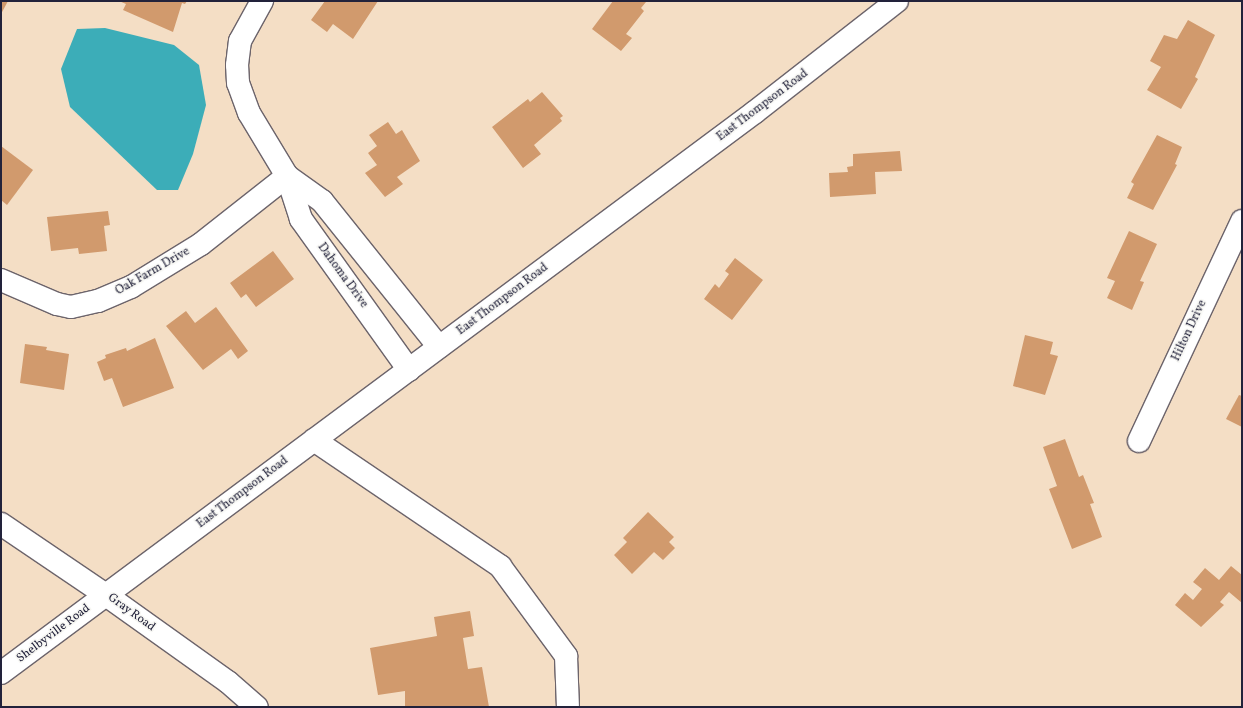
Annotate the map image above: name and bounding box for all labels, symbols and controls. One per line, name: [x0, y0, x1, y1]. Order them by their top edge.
street label: East Thompson Road: [714, 67, 812, 145]
street label: Dahoma Drive: [314, 241, 370, 311]
street label: Oak Farm Drive: [113, 245, 193, 299]
street label: East Thompson Road: [454, 261, 552, 339]
street label: Hilton Drive: [1170, 298, 1210, 364]
street label: East Thompson Road: [194, 454, 292, 532]
street label: Gray Road: [104, 591, 158, 635]
street label: Shelbyville Road: [14, 602, 94, 666]

